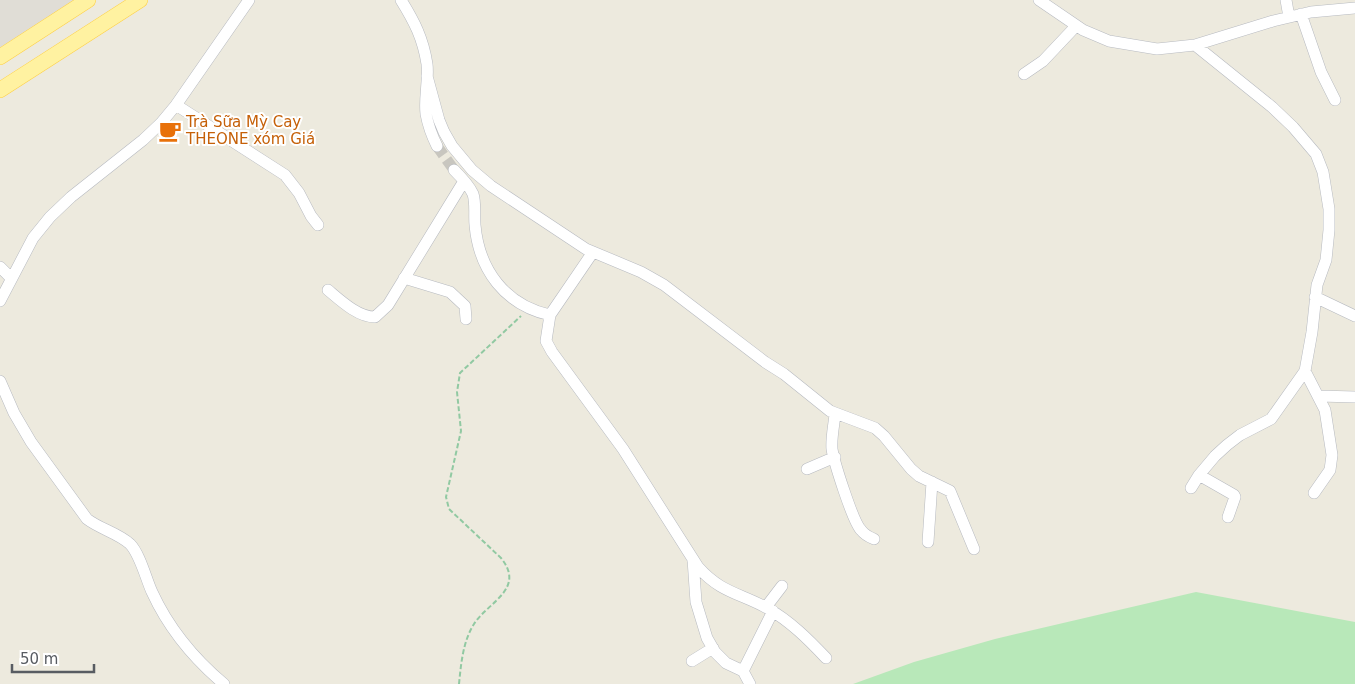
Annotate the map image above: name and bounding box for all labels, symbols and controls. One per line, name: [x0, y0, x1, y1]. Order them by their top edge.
place label: Trà Sữa Mỳ Cay THEONE xóm Giá: [185, 113, 315, 148]
cafe icon: Trà Sữa Mỳ Cay THEONE xóm Giá: [157, 118, 183, 144]
scale bar: [12, 642, 95, 674]
text: 50 m: [20, 650, 58, 668]

